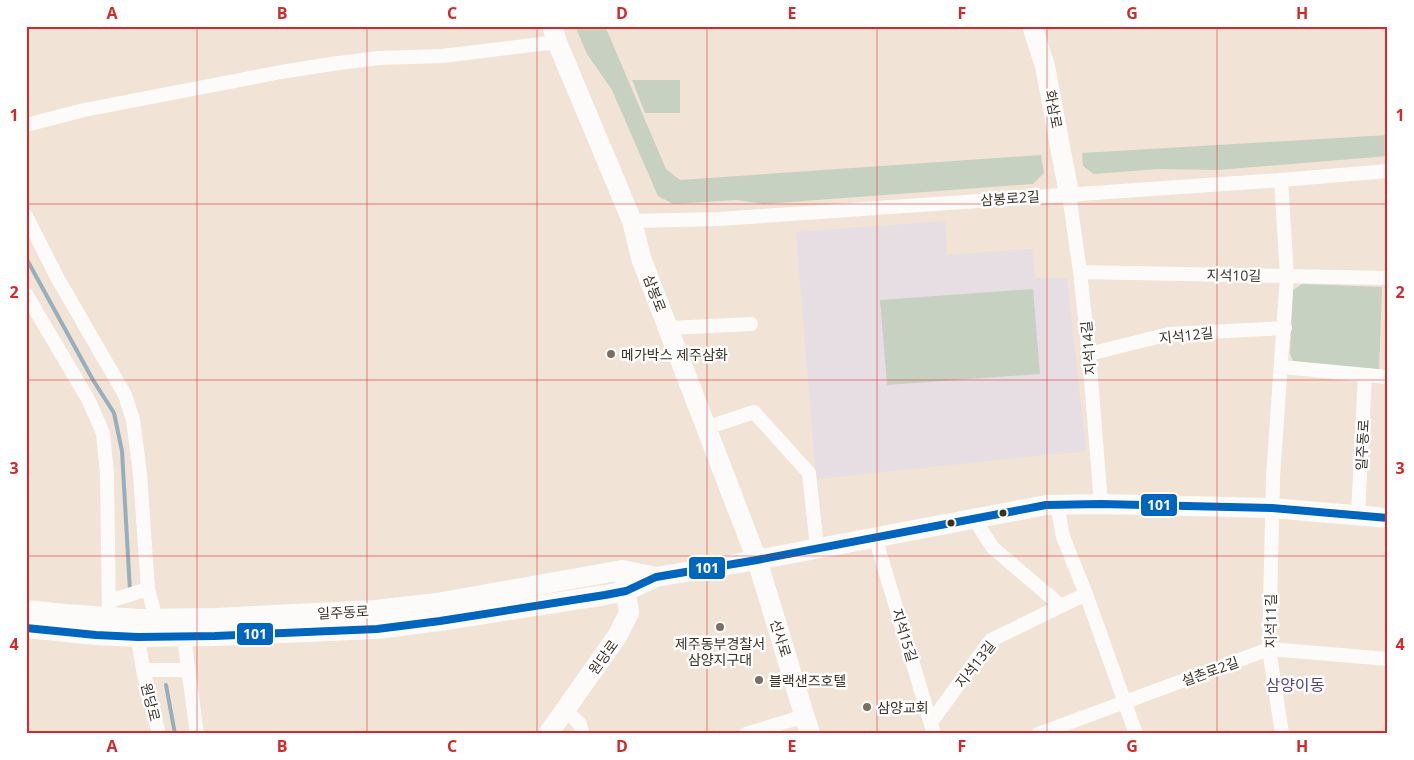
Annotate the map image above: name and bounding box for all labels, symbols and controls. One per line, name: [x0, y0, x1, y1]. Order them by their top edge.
text: A: [106, 2, 118, 24]
text: B: [277, 2, 287, 24]
text: C: [447, 2, 457, 24]
text: D: [616, 2, 628, 24]
text: E: [788, 2, 797, 24]
text: F: [958, 2, 966, 24]
text: G: [1126, 2, 1138, 24]
text: H: [1296, 2, 1308, 24]
street label: 화삼로: [1041, 88, 1067, 130]
text: 1: [9, 104, 19, 126]
text: 1: [1395, 104, 1405, 126]
street label: 삼봉로2길: [980, 186, 1040, 210]
street label: 지석10길: [1207, 265, 1261, 285]
street label: 삼봉로: [639, 272, 671, 315]
text: 2: [9, 281, 19, 303]
text: 2: [1395, 281, 1405, 303]
street label: 지석14길: [1076, 320, 1100, 376]
street label: 지석12길: [1158, 323, 1214, 347]
place label: 메가박스 제주삼화: [621, 345, 728, 364]
marker: 메가박스 제주삼화: [605, 348, 617, 360]
street label: 일주동로: [1351, 419, 1373, 471]
text: 3: [9, 457, 19, 479]
text: 3: [1395, 457, 1405, 479]
line badge: 101: [1140, 493, 1178, 517]
text: 101: [1147, 495, 1171, 514]
unlabelled marker: [998, 508, 1008, 518]
unlabelled marker: [946, 518, 956, 528]
line badge: 101: [688, 556, 726, 580]
text: 101: [695, 558, 719, 577]
street label: 지석11길: [1261, 594, 1280, 648]
street label: 일주동로: [317, 601, 369, 623]
street label: 지석15길: [888, 606, 922, 664]
street label: 선사로: [766, 617, 796, 659]
marker: 제주동부경찰서 삼양지구대: [714, 621, 726, 633]
line badge: 101: [236, 622, 274, 646]
text: 101: [243, 624, 267, 643]
text: 4: [9, 633, 19, 655]
text: 4: [1395, 633, 1405, 655]
place label: 제주동부경찰서 삼양지구대: [675, 634, 765, 669]
street label: 원당로: [584, 636, 622, 678]
street label: 지석13길: [951, 637, 999, 691]
street label: 설촌로2길: [1179, 652, 1241, 690]
place label: 블랙샌즈호텔: [769, 671, 846, 690]
marker: 블랙샌즈호텔: [753, 674, 765, 686]
district label: 삼양이동: [1266, 674, 1325, 696]
street label: 원당로: [137, 681, 165, 723]
place label: 삼양교회: [877, 698, 929, 717]
marker: 삼양교회: [861, 701, 873, 713]
text: A: [106, 735, 118, 757]
text: B: [277, 735, 287, 757]
text: C: [447, 735, 457, 757]
text: D: [616, 735, 628, 757]
text: E: [788, 735, 797, 757]
text: F: [958, 735, 966, 757]
text: G: [1126, 735, 1138, 757]
text: H: [1296, 735, 1308, 757]

